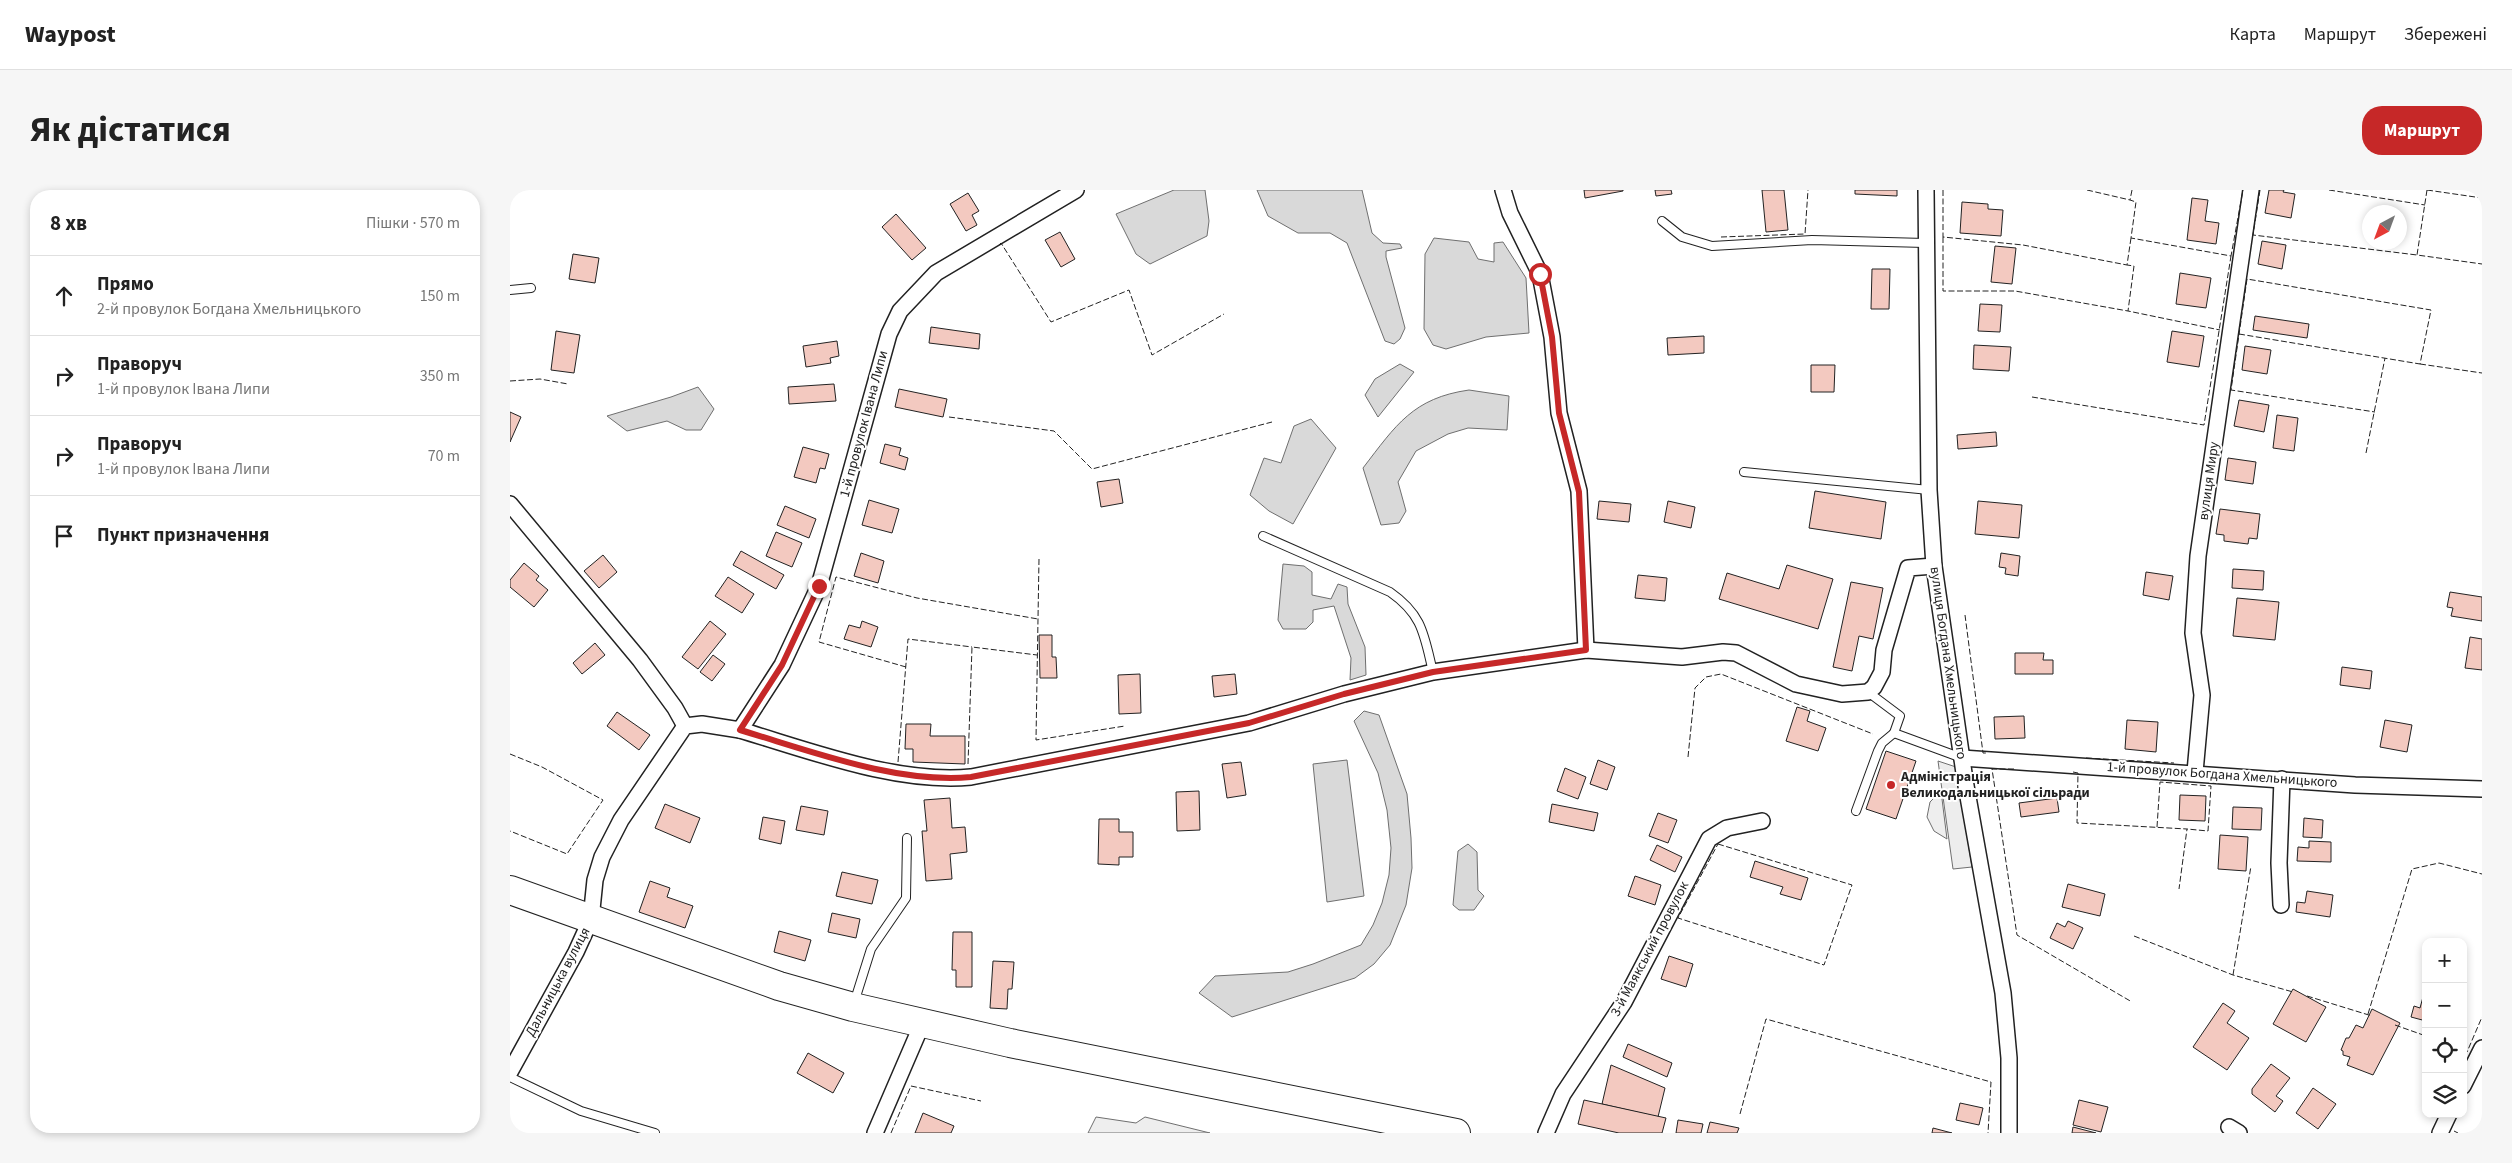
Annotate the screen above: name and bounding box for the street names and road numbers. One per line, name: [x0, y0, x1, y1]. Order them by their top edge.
street label: 1-й провулок Івана Липи: [835, 348, 893, 500]
street label: вулиця Миру: [2194, 440, 2224, 522]
street label: вулиця Богдана Хмельницького: [1925, 565, 1971, 761]
street label: 1-й провулок Богдана Хмельницького: [2106, 757, 2338, 793]
street label: 3-й Маякський провулок: [1606, 878, 1694, 1020]
street label: Дальницька вулиця: [521, 924, 595, 1040]

